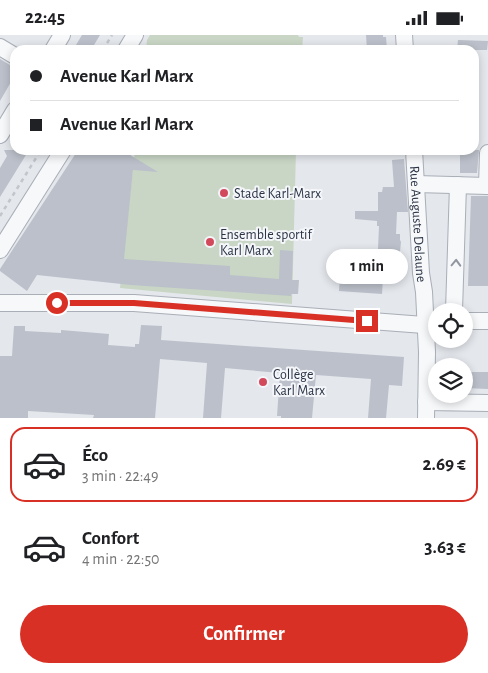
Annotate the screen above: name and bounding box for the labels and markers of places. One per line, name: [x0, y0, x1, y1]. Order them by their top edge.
marker: Stade Karl-Marx: [218, 187, 230, 199]
place label: Stade Karl-Marx: [234, 187, 321, 201]
place label: Ensemble sportif Karl Marx: [220, 228, 312, 258]
marker: Ensemble sportif Karl Marx: [204, 236, 216, 248]
place label: Collège Karl Marx: [273, 368, 325, 398]
marker: Collège Karl Marx: [257, 376, 269, 388]

